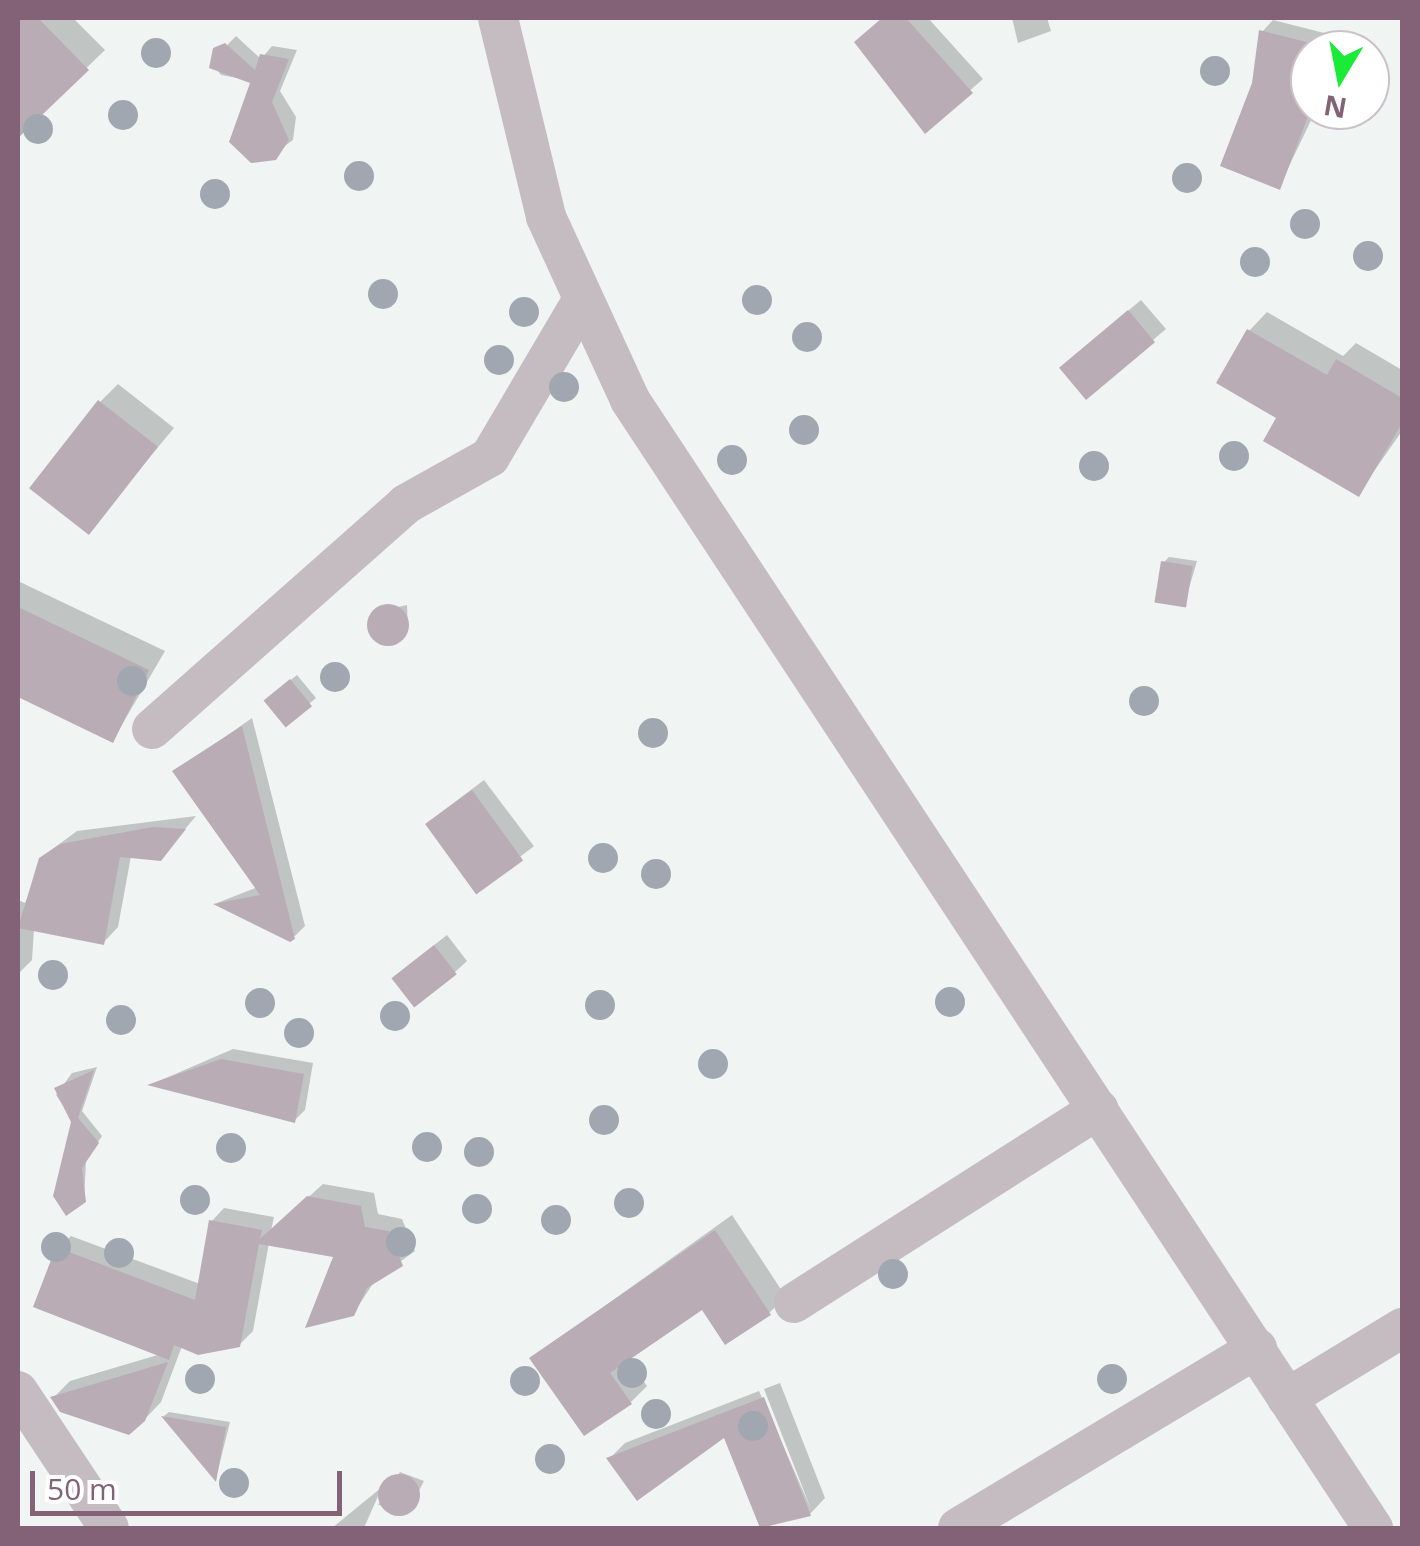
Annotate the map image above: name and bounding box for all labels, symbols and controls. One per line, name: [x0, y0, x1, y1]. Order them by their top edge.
north arrow: [1290, 30, 1390, 130]
text: N: [1321, 87, 1350, 128]
scale bar: [35, 1451, 348, 1513]
text: 50 m: [47, 1468, 117, 1509]

